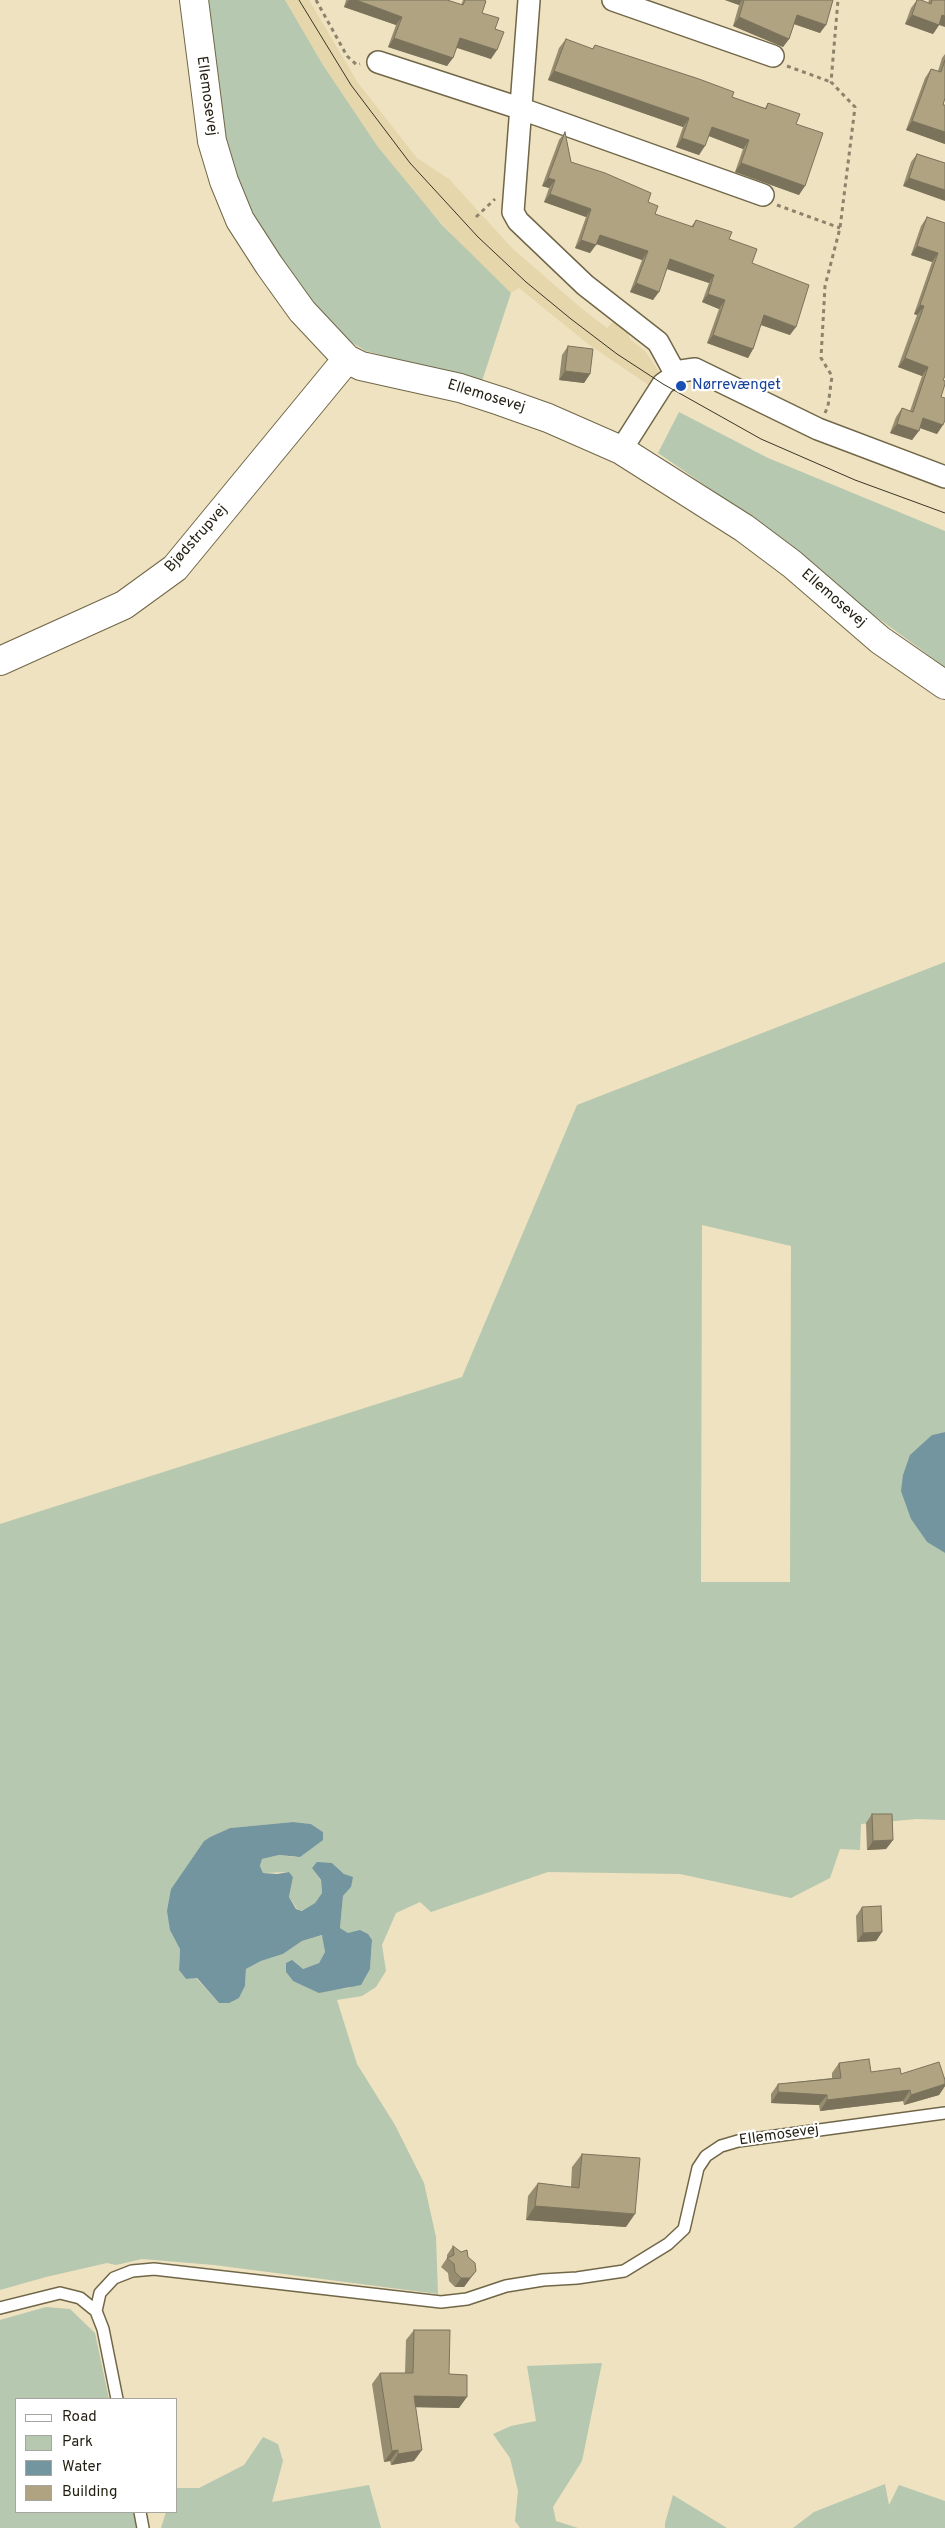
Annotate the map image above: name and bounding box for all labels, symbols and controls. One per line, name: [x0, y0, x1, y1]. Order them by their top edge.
street label: Ellemosevej: [191, 55, 221, 137]
street label: Ellemosevej: [445, 377, 527, 417]
place label: Nørrevænget: [692, 377, 781, 395]
marker: Nørrevænget: [674, 379, 688, 393]
street label: Bjødstrupvej: [162, 501, 232, 577]
street label: Ellemosevej: [797, 566, 869, 632]
street label: Ellemosevej: [738, 2121, 820, 2151]
legend: [15, 2398, 178, 2513]
text: Road: [62, 2408, 97, 2427]
text: Park: [62, 2433, 93, 2452]
text: Water: [62, 2458, 101, 2477]
text: Building: [62, 2483, 117, 2502]

